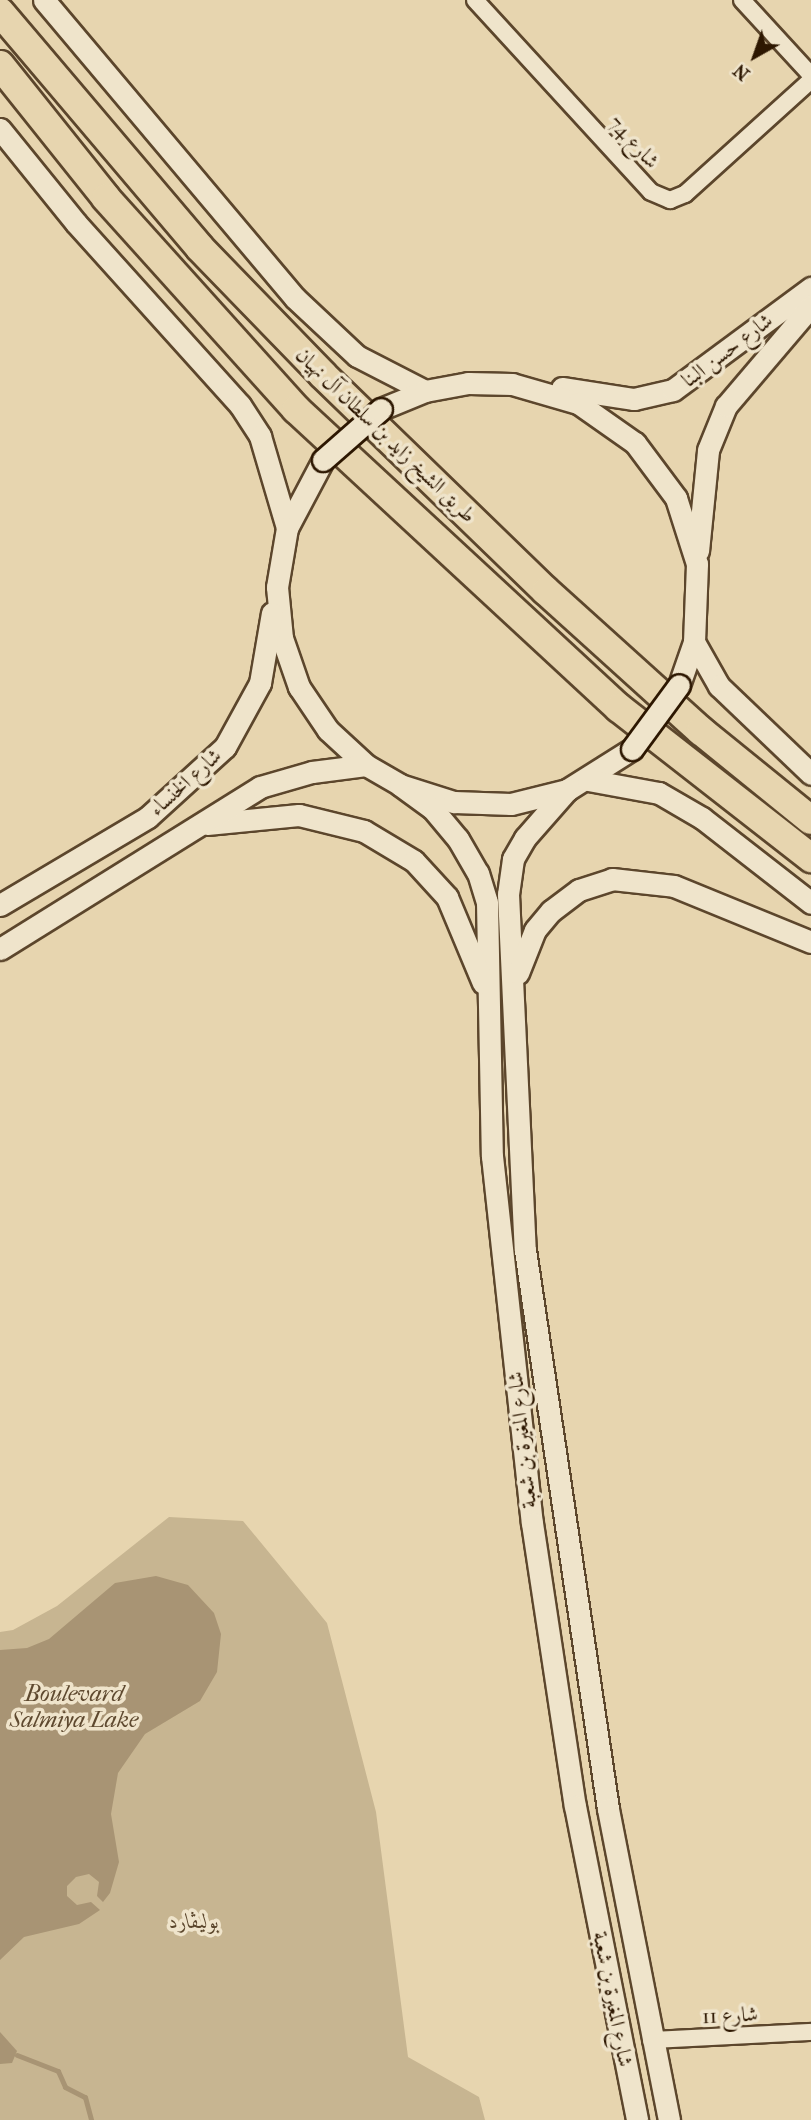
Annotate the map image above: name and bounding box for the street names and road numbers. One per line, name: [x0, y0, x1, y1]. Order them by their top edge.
street label: شارع 74: [603, 110, 665, 174]
street label: شارع حسن البنا: [677, 308, 777, 392]
street label: طريق الشيخ زايد بن سلطان آل نهيان: [290, 342, 482, 528]
street label: شارع الخنساء: [144, 743, 226, 821]
street label: شارع المغيرة بن شعبة: [502, 1370, 542, 1510]
street label: شارع المغيرة بن شعبة: [588, 1929, 638, 2069]
street label: شارع 11: [701, 2001, 759, 2029]

